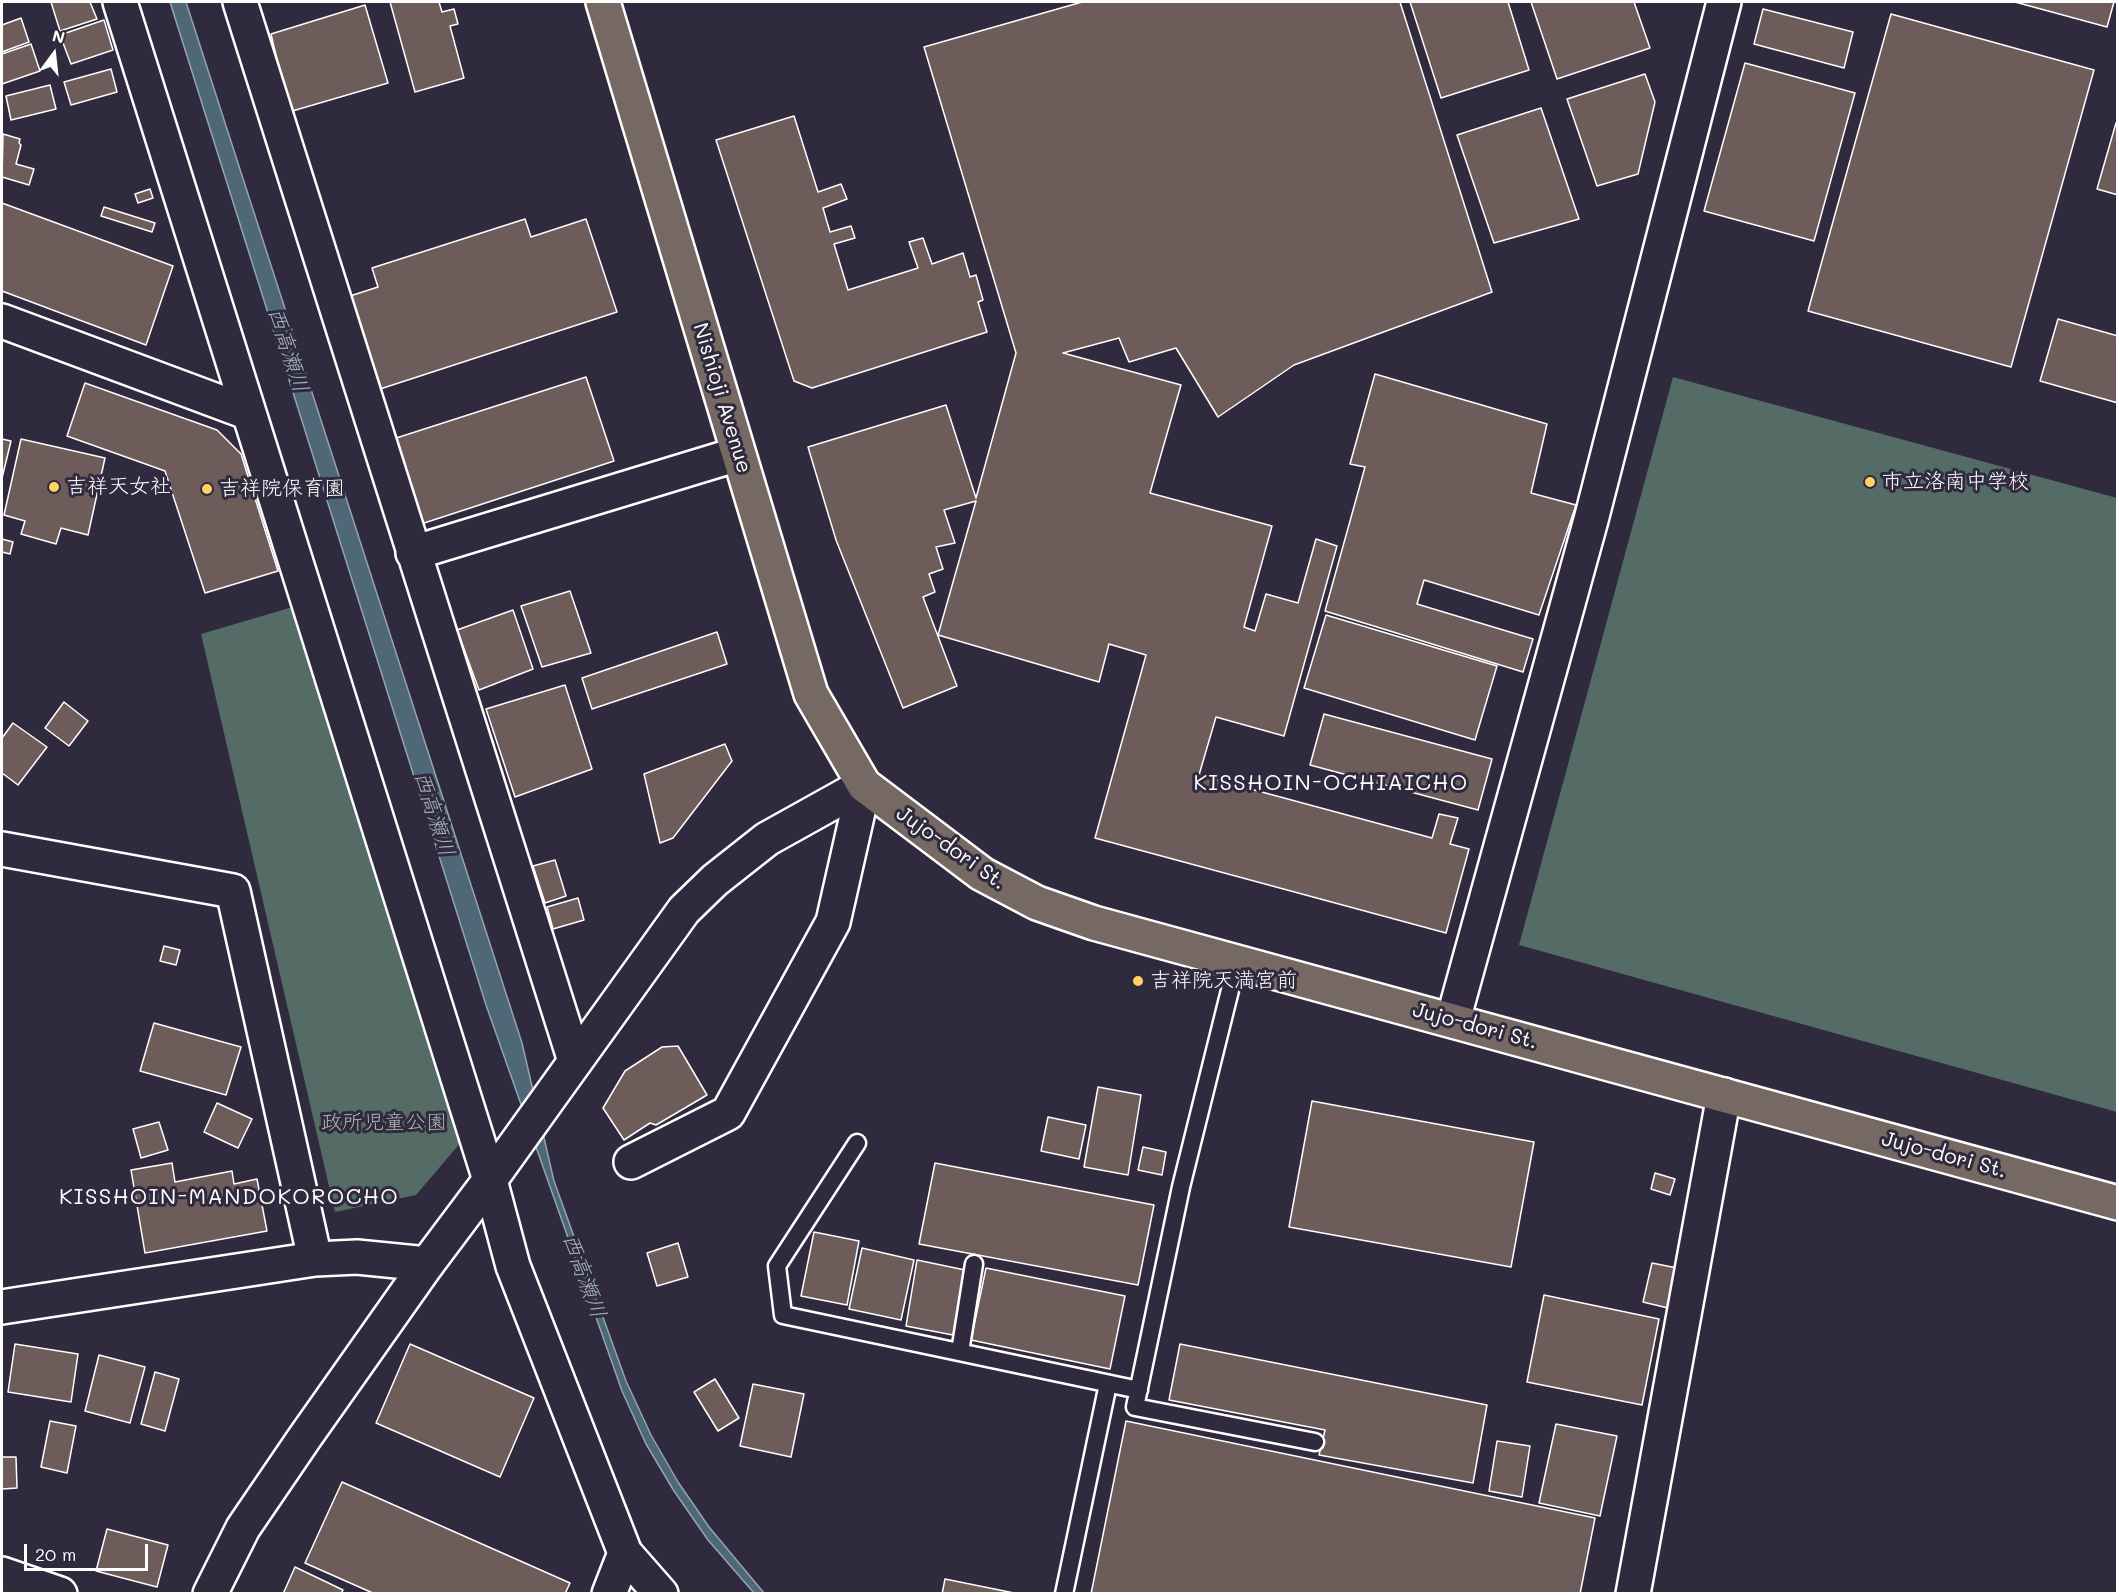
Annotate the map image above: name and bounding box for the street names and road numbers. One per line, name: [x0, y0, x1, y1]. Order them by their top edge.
street label: Nishioji Avenue: [687, 320, 757, 476]
street label: Jujo-dori St.: [891, 801, 1011, 895]
street label: Jujo-dori St.: [1410, 997, 1540, 1055]
street label: Jujo-dori St.: [1879, 1126, 2009, 1184]

